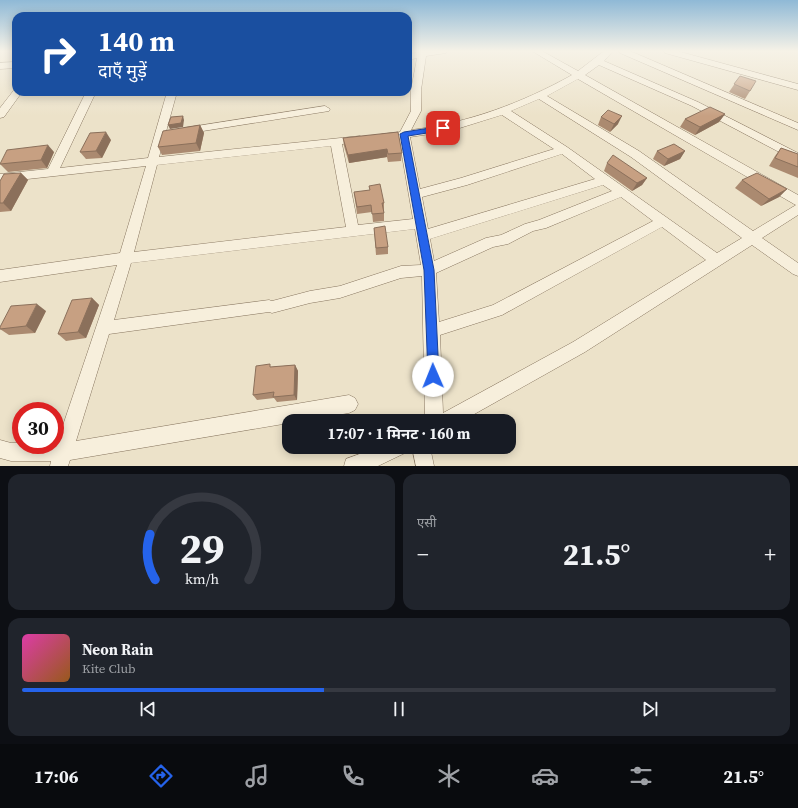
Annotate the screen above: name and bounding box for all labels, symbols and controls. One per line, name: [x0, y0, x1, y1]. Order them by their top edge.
text: 140 m: [98, 22, 175, 60]
icon: right: [32, 28, 84, 80]
text: दाएँ मुड़ें: [98, 58, 147, 83]
pin: [426, 111, 460, 145]
icon: arrive: [432, 117, 454, 139]
position arrow: [412, 355, 454, 397]
speed limit sign: 30: [12, 402, 64, 454]
text: 17:07 · 1 मिनट · 160 m: [328, 423, 470, 444]
text: एसी: [417, 514, 436, 531]
text: 29: [179, 520, 224, 577]
text: 21.5°: [563, 534, 630, 575]
text: −: [417, 539, 429, 569]
text: +: [764, 539, 776, 569]
text: km/h: [185, 569, 219, 589]
text: Neon Rain: [82, 639, 153, 660]
text: Kite Club: [82, 660, 135, 677]
icon: previous: [137, 698, 159, 720]
icon: pause: [388, 698, 410, 720]
icon: next: [639, 698, 661, 720]
icon: directions: [147, 762, 175, 790]
icon: music: [243, 762, 271, 790]
icon: phone: [339, 762, 367, 790]
icon: climate: [435, 762, 463, 790]
icon: car: [531, 762, 559, 790]
icon: filters: [627, 762, 655, 790]
text: 17:06: [34, 764, 78, 789]
text: 21.5°: [723, 764, 764, 789]

